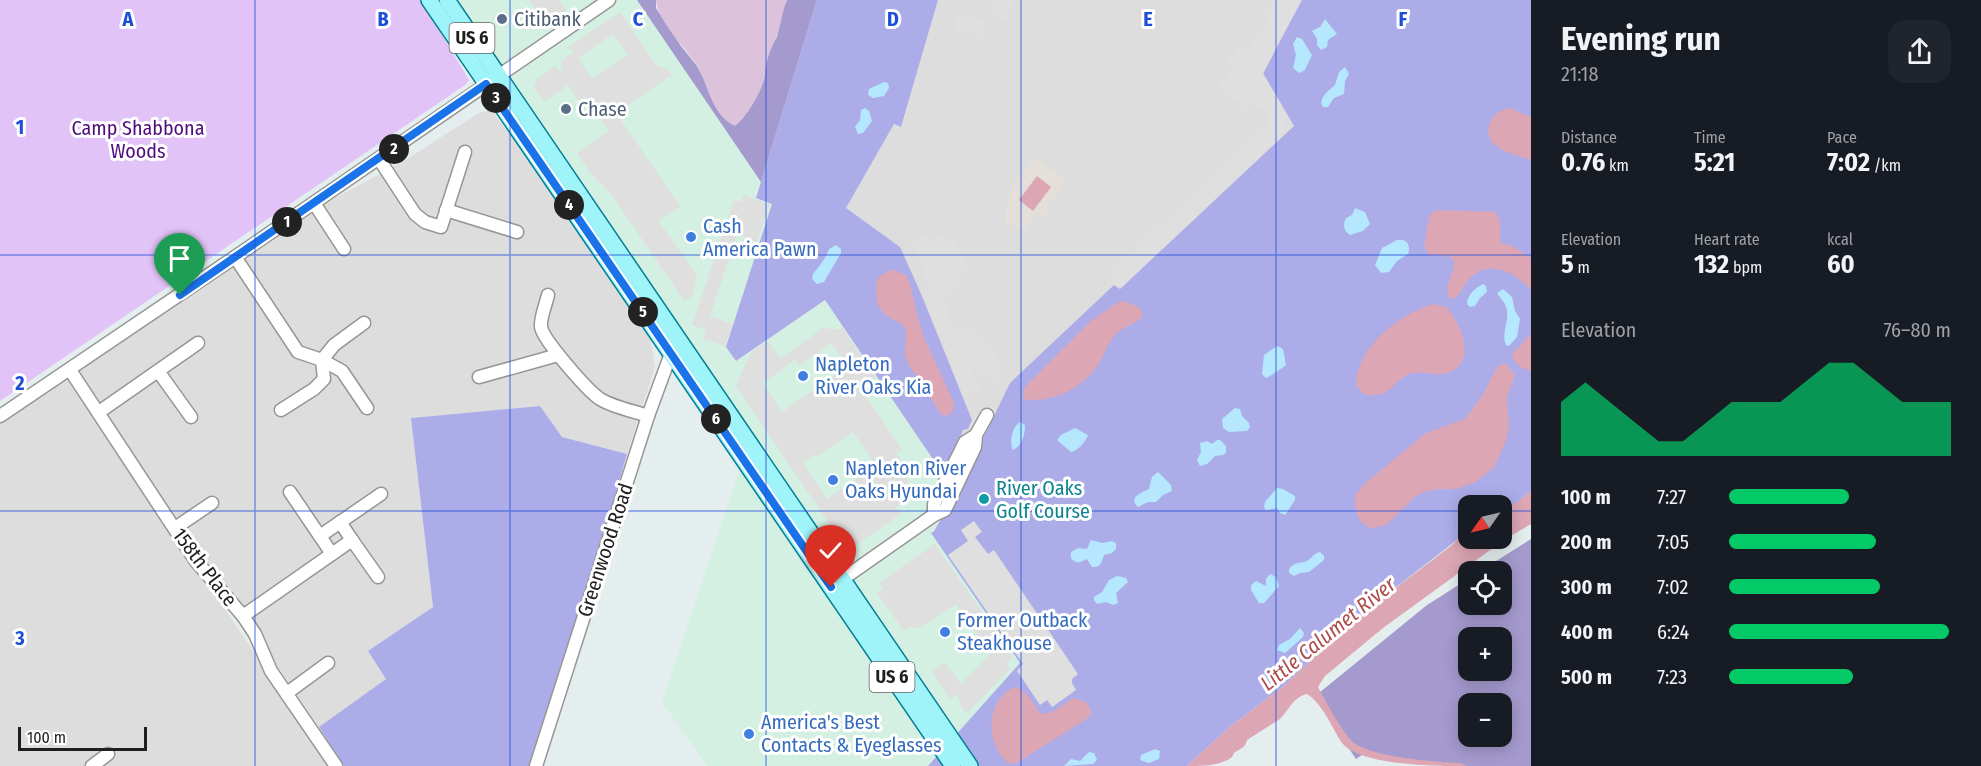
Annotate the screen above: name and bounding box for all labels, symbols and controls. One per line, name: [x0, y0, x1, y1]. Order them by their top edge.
text: A: [122, 7, 135, 31]
text: B: [377, 7, 389, 31]
place label: Citibank: [514, 7, 582, 31]
text: C: [633, 7, 644, 31]
text: D: [887, 7, 899, 31]
text: E: [1143, 7, 1153, 31]
text: F: [1399, 7, 1408, 31]
marker: Citibank: [495, 12, 509, 26]
text: Evening run: [1561, 19, 1721, 59]
button: share: [1888, 20, 1951, 83]
road number: US 6: [450, 23, 494, 53]
text: 21:18: [1561, 62, 1598, 86]
pin: 3: [481, 83, 511, 113]
text: 3: [492, 88, 500, 107]
place label: Chase: [578, 97, 627, 121]
marker: Chase: [559, 102, 573, 116]
text: 1: [16, 115, 24, 139]
park label: Camp Shabbona Woods: [72, 116, 204, 163]
text: Distance: [1561, 128, 1617, 147]
text: Time: [1694, 128, 1726, 147]
text: Pace: [1827, 128, 1857, 147]
pin: 2: [379, 134, 409, 164]
text: 2: [390, 139, 398, 158]
text: 0.76: [1561, 147, 1605, 178]
text: 5:21: [1694, 147, 1735, 178]
text: 7:02: [1827, 147, 1870, 178]
text: km: [1605, 156, 1629, 175]
text: /km: [1870, 156, 1901, 175]
pin: 4: [554, 190, 584, 220]
text: 4: [565, 195, 573, 214]
pin: 1: [272, 207, 302, 237]
text: 1: [284, 212, 290, 231]
place label: Cash America Pawn: [703, 214, 816, 261]
marker: Cash America Pawn: [684, 230, 698, 244]
text: Elevation: [1561, 230, 1621, 249]
text: Heart rate: [1694, 230, 1760, 249]
text: kcal: [1827, 230, 1853, 249]
pin: [154, 233, 205, 295]
icon: arrive: [163, 242, 196, 275]
text: 5: [1561, 249, 1574, 280]
text: 132: [1694, 249, 1729, 280]
text: 60: [1827, 249, 1855, 280]
text: m: [1574, 258, 1590, 277]
text: bpm: [1729, 258, 1762, 277]
pin: 5: [628, 297, 658, 327]
text: 5: [639, 302, 647, 321]
text: Elevation: [1561, 318, 1636, 342]
text: 76–80 m: [1883, 318, 1951, 342]
place label: Napleton River Oaks Kia: [815, 352, 931, 399]
marker: Napleton River Oaks Kia: [796, 369, 810, 383]
text: 2: [14, 371, 25, 395]
pin: 6: [701, 404, 731, 434]
text: 6: [712, 409, 720, 428]
place label: Napleton River Oaks Hyundai: [845, 456, 966, 503]
marker: Napleton River Oaks Hyundai: [826, 473, 840, 487]
place label: River Oaks Golf Course: [996, 476, 1090, 523]
street label: Greenwood Road: [572, 480, 638, 620]
text: 100 m: [1561, 485, 1611, 509]
text: 7:27: [1657, 485, 1686, 509]
marker: River Oaks Golf Course: [977, 492, 991, 506]
north arrow: [1458, 495, 1512, 549]
map controls: [1458, 495, 1512, 747]
street label: 158th Place: [168, 523, 242, 611]
pin: [805, 525, 856, 587]
text: 200 m: [1561, 530, 1612, 554]
text: 7:05: [1657, 530, 1689, 554]
icon: check: [814, 534, 847, 567]
button: locate: [1458, 561, 1512, 615]
water label: Little Calumet River: [1255, 571, 1401, 696]
text: 300 m: [1561, 575, 1612, 599]
text: 7:02: [1657, 575, 1688, 599]
place label: Former Outback Steakhouse: [957, 608, 1088, 655]
text: 400 m: [1561, 620, 1613, 644]
text: 6:24: [1657, 620, 1689, 644]
marker: Former Outback Steakhouse: [938, 625, 952, 639]
text: 3: [14, 626, 25, 650]
button: +: [1458, 627, 1512, 681]
road number: US 6: [870, 662, 914, 692]
text: 500 m: [1561, 665, 1612, 689]
text: 7:23: [1657, 665, 1687, 689]
button: −: [1458, 693, 1512, 747]
place label: America's Best Contacts & Eyeglasses: [761, 710, 942, 757]
scale bar: [18, 724, 147, 752]
marker: America's Best Contacts & Eyeglasses: [742, 727, 756, 741]
text: 100 m: [27, 728, 66, 747]

